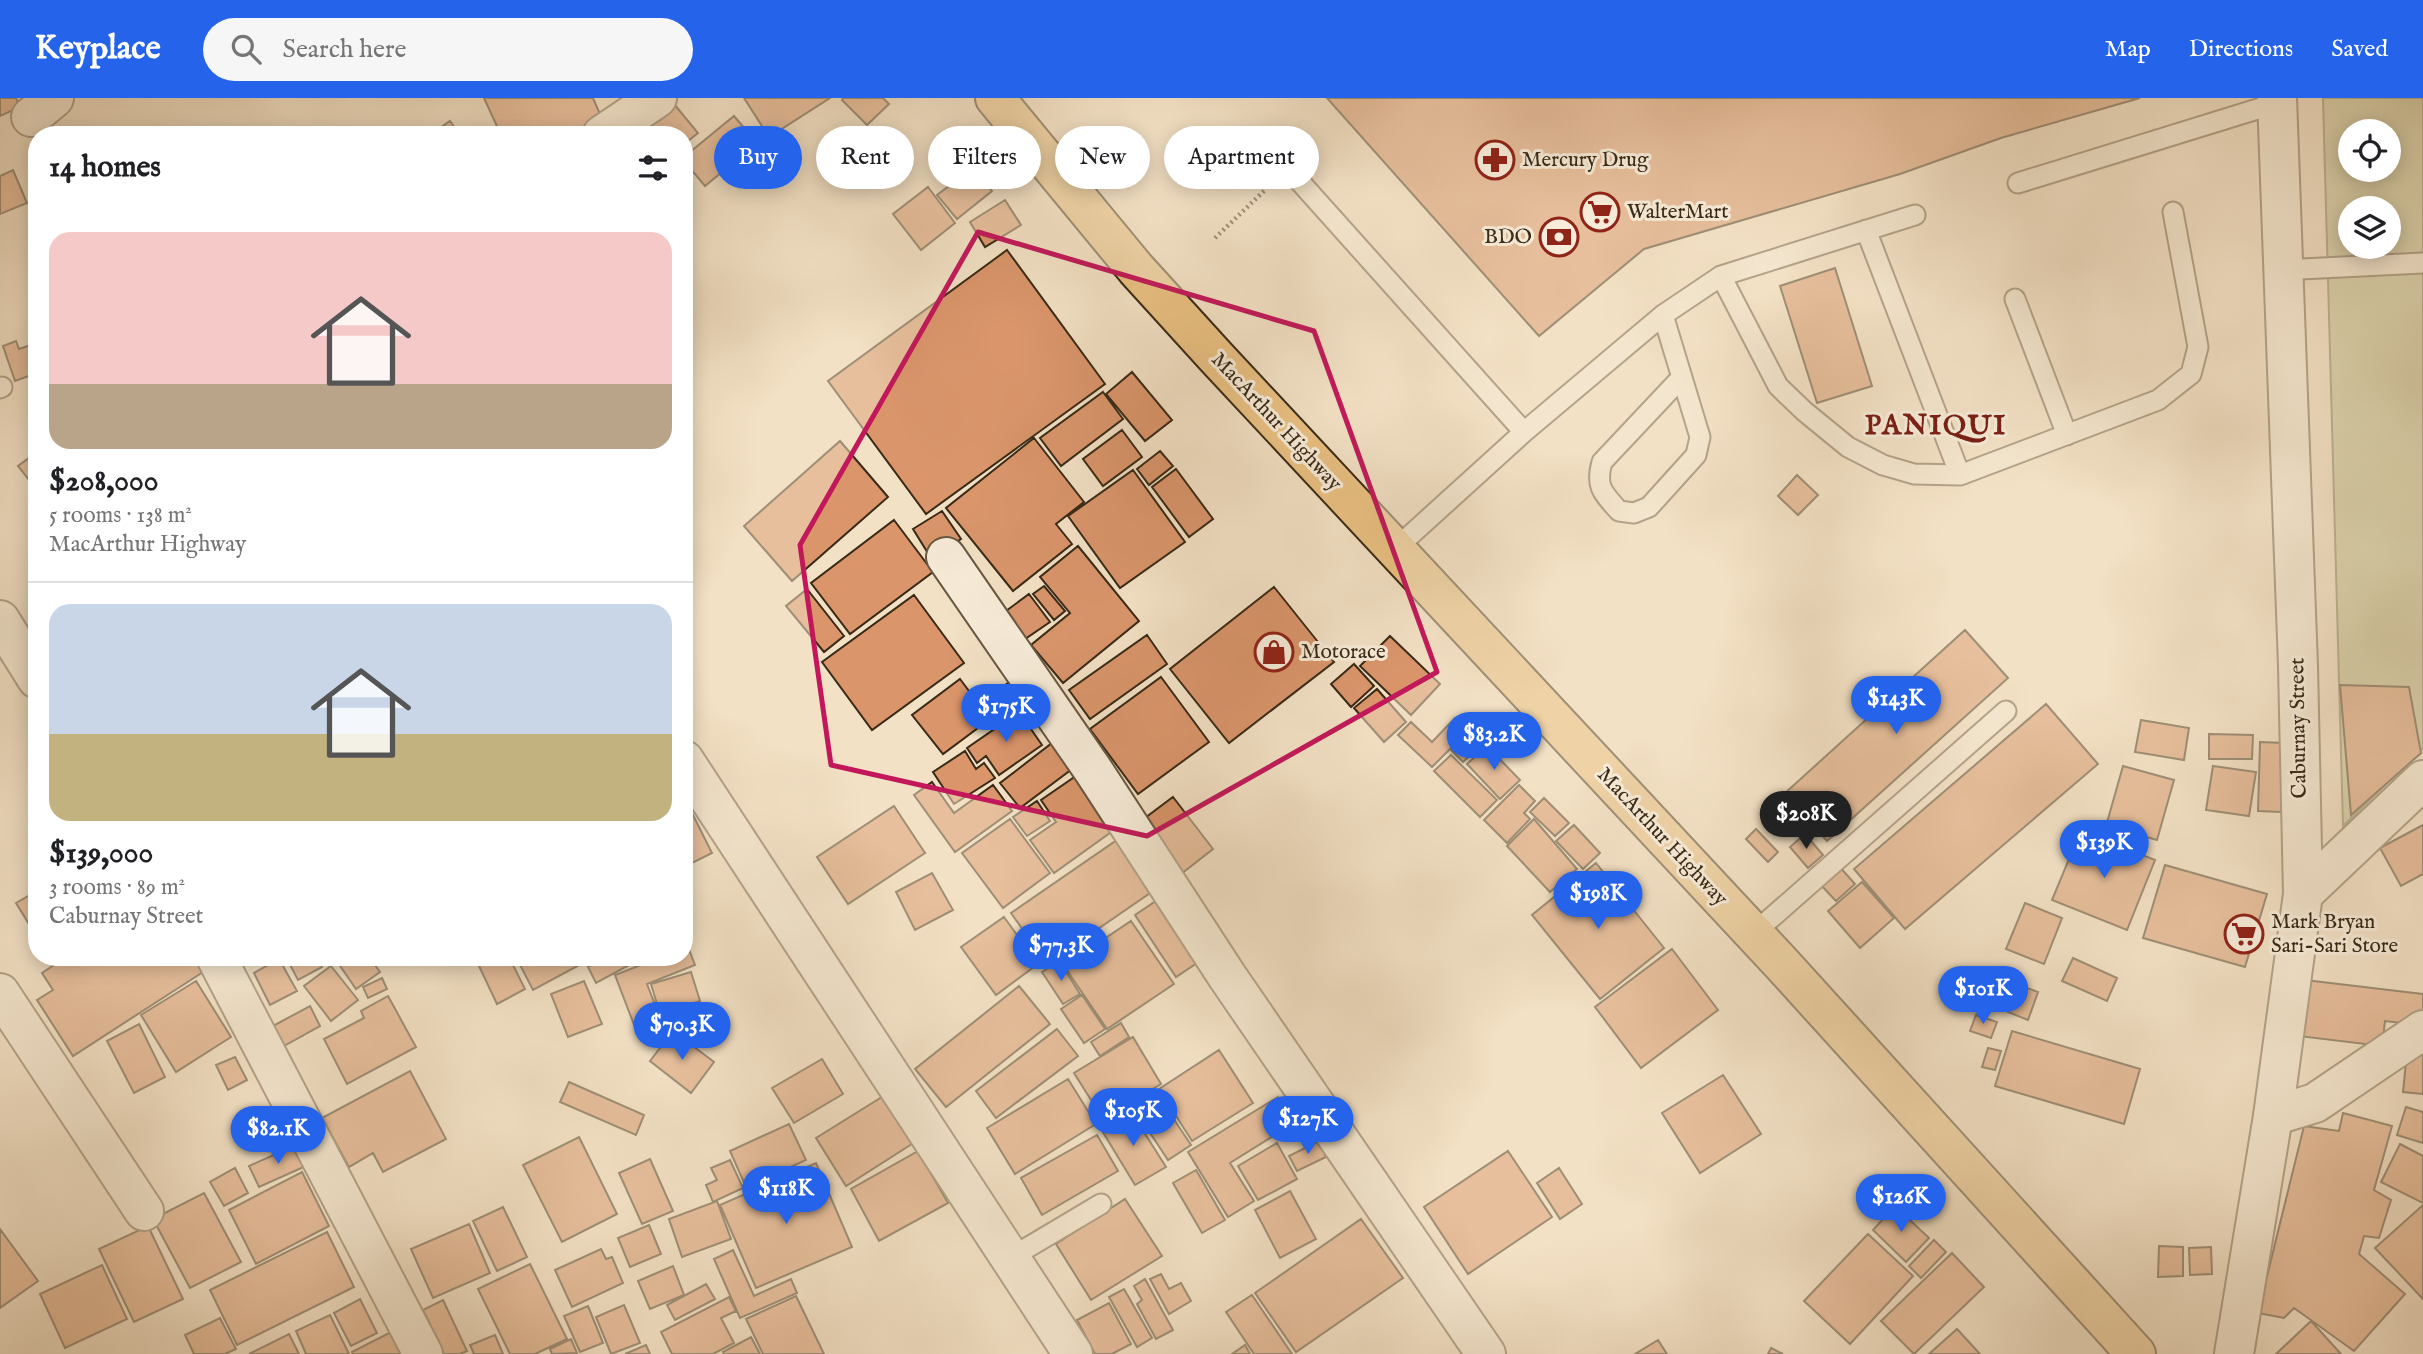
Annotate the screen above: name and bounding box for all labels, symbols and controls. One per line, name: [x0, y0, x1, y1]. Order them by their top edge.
search box: [203, 18, 693, 81]
text: Keyplace: [35, 28, 161, 70]
icon: search: [227, 30, 265, 68]
text: Search here: [283, 33, 407, 66]
text: Map: [2105, 34, 2151, 65]
text: Directions: [2189, 34, 2293, 65]
text: Saved: [2331, 34, 2388, 65]
map controls: [2338, 119, 2401, 259]
button: locate: [2338, 119, 2401, 182]
chip: Buy: [714, 126, 802, 189]
chip: Rent: [816, 126, 914, 189]
chip: Filters: [928, 126, 1041, 189]
chip: New: [1055, 126, 1150, 189]
chip: Apartment: [1164, 126, 1319, 189]
pharmacy icon: Mercury Drug: [1474, 139, 1516, 181]
place label: Mercury Drug: [1522, 147, 1649, 174]
text: 14 homes: [49, 149, 161, 187]
icon: filters: [634, 149, 672, 187]
supermarket icon: WalterMart: [1579, 191, 1621, 233]
button: layers: [2338, 196, 2401, 259]
place label: WalterMart: [1627, 199, 1728, 226]
bank icon: BDO: [1538, 216, 1580, 258]
place label: BDO: [1484, 224, 1532, 251]
icon: home: [298, 278, 424, 404]
street label: MacArthur Highway: [1205, 347, 1348, 498]
district label: PANIQUI: [1865, 409, 2007, 444]
text: $208,000: [49, 463, 158, 501]
text: 5 rooms · 138 m²: [49, 501, 192, 530]
text: MacArthur Highway: [49, 530, 246, 559]
shop icon: Motorace: [1253, 631, 1295, 673]
place label: Motorace: [1301, 639, 1386, 666]
icon: home: [298, 650, 424, 776]
street label: Caburnay Street: [2284, 657, 2314, 799]
pin: $143K: [1847, 676, 1945, 736]
pin: $175K: [957, 684, 1055, 744]
text: $143K: [1867, 684, 1925, 713]
text: $175K: [977, 692, 1035, 721]
pin: $83.2K: [1437, 712, 1551, 772]
text: $83.2K: [1463, 720, 1525, 749]
street label: MacArthur Highway: [1591, 762, 1734, 913]
pin: $208K: [1757, 792, 1855, 851]
text: $208K: [1776, 799, 1836, 828]
pin: $139K: [2055, 820, 2153, 880]
text: $139K: [2076, 828, 2132, 857]
text: $139,000: [49, 835, 153, 873]
pin: $198K: [1549, 872, 1647, 931]
text: 3 rooms · 89 m²: [49, 873, 185, 902]
text: $198K: [1570, 879, 1627, 908]
text: Caburnay Street: [49, 902, 203, 931]
place label: Mark Bryan Sari-Sari Store: [2271, 909, 2399, 960]
supermarket icon: Mark Bryan Sari-Sari Store: [2223, 913, 2265, 955]
pin: $77.3K: [1004, 924, 1118, 983]
text: $77.3K: [1029, 931, 1093, 960]
pin: $101K: [1934, 967, 2032, 1026]
text: $101K: [1954, 974, 2012, 1003]
pin: $70.3K: [625, 1002, 739, 1062]
text: $70.3K: [650, 1010, 714, 1039]
pin: $105K: [1084, 1088, 1182, 1148]
text: $105K: [1104, 1096, 1162, 1125]
pin: $127K: [1259, 1096, 1357, 1156]
text: $127K: [1278, 1104, 1338, 1133]
pin: $82.1K: [221, 1107, 335, 1166]
text: $82.1K: [247, 1114, 309, 1143]
pin: $118K: [737, 1166, 835, 1226]
text: $118K: [758, 1174, 814, 1203]
pin: $126K: [1852, 1174, 1950, 1234]
text: $126K: [1872, 1182, 1930, 1211]

